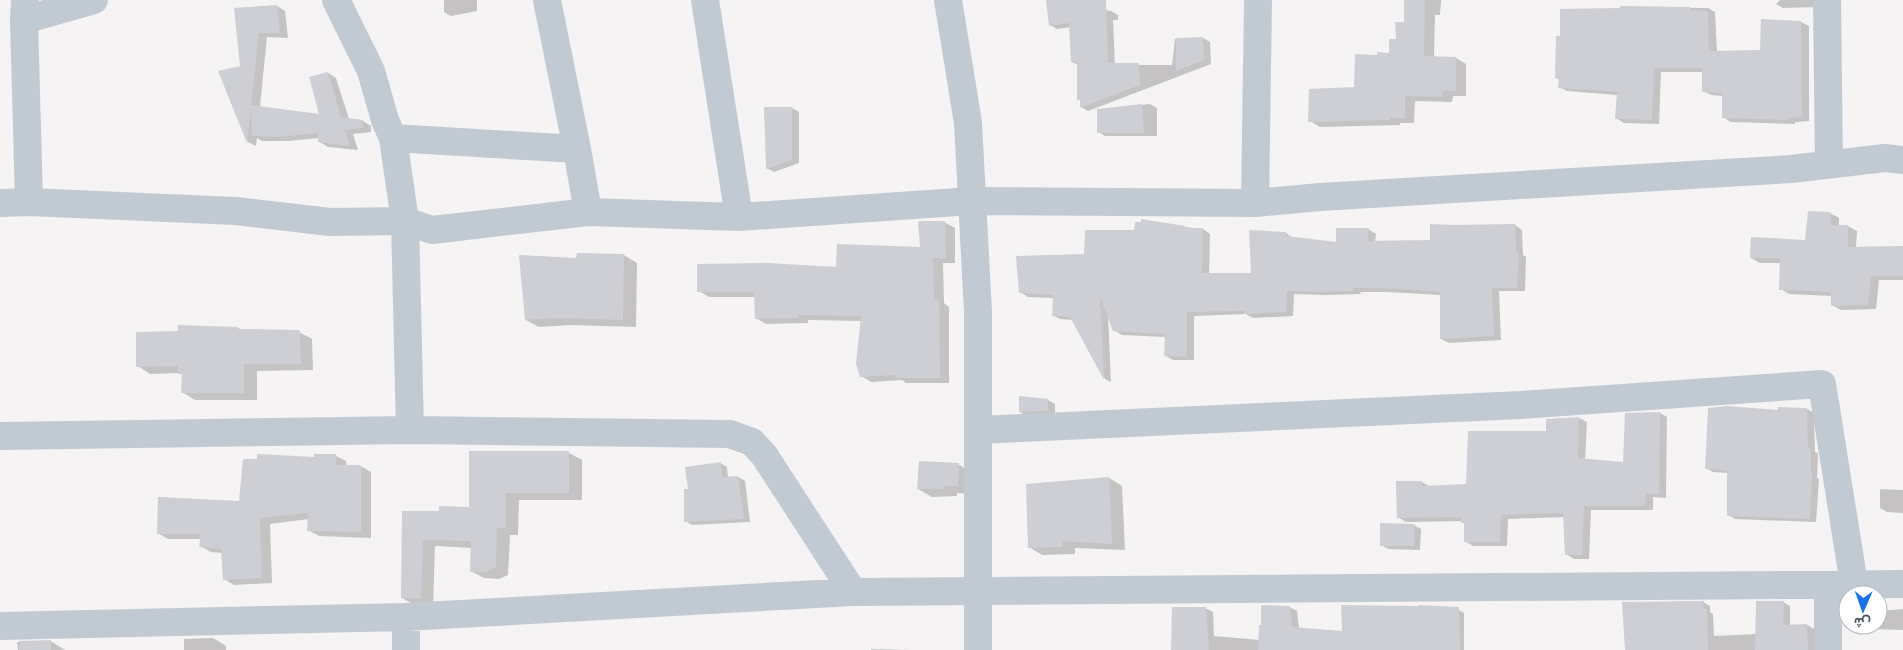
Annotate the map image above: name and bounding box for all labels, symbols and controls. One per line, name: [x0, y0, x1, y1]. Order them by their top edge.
north arrow: [1838, 585, 1888, 635]
text: ش: [1854, 613, 1871, 630]

